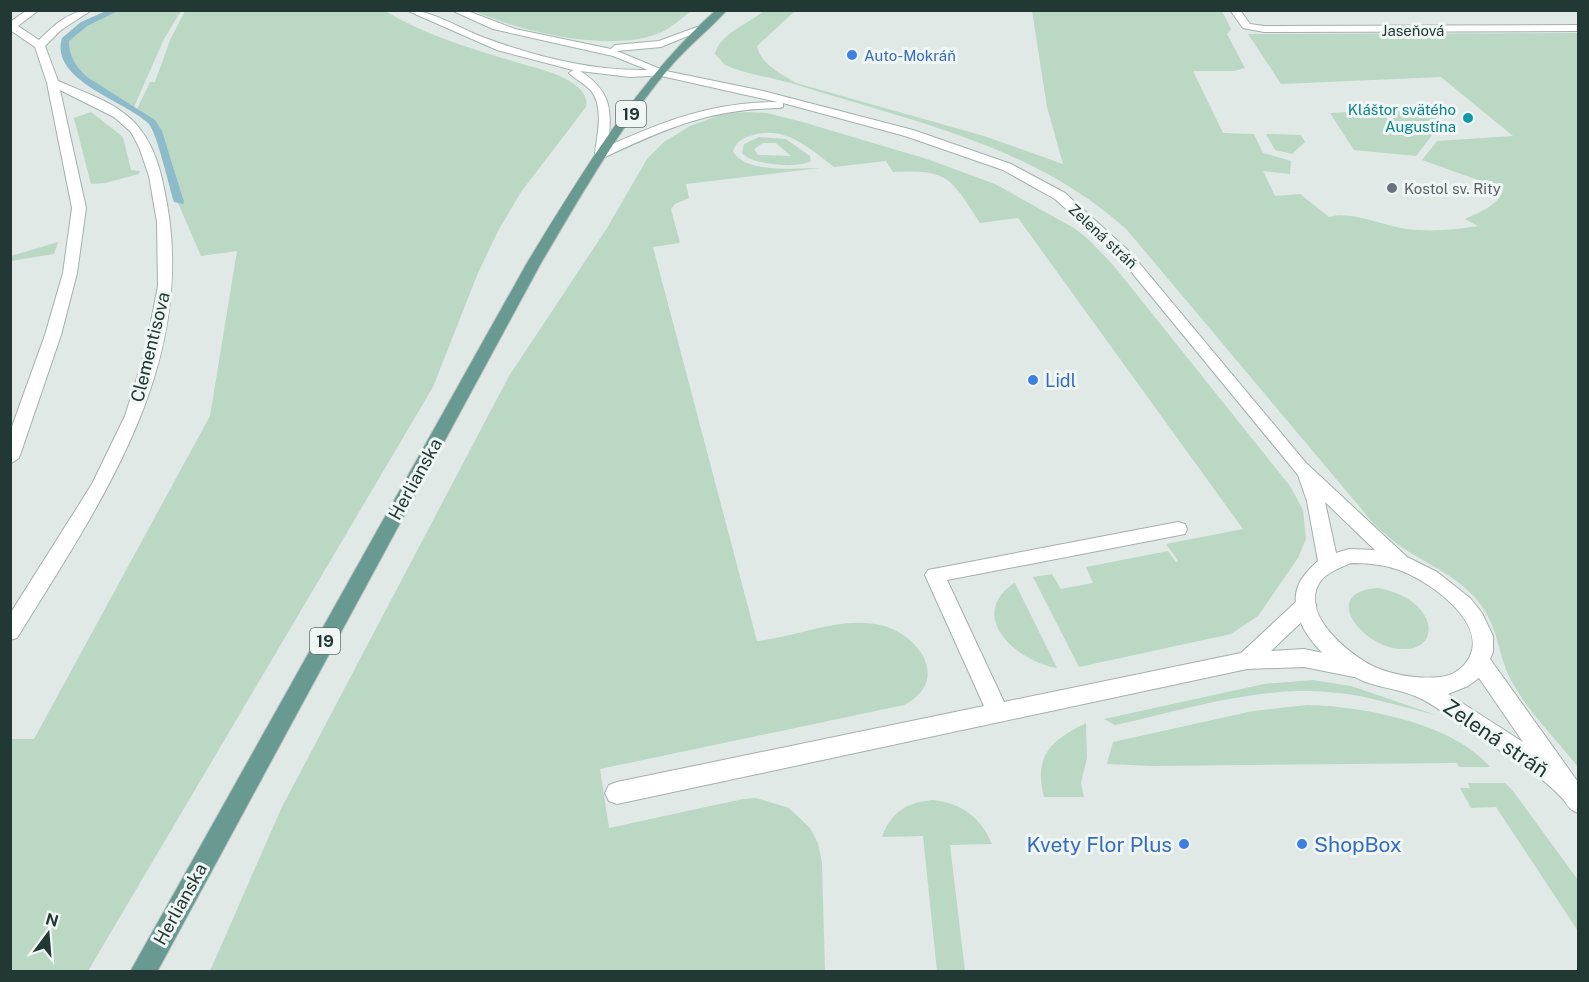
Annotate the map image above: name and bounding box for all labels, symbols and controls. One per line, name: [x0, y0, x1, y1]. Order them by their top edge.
street label: Jaseňová: [1382, 22, 1444, 39]
place label: Auto-Mokráň: [864, 47, 956, 64]
marker: Auto-Mokráň: [845, 48, 859, 62]
road number: 19: [616, 101, 646, 127]
place label: Kláštor svätého Augustína: [1348, 101, 1456, 135]
marker: Kláštor svätého Augustína: [1461, 111, 1475, 125]
place label: Kostol sv. Rity: [1404, 180, 1501, 197]
marker: Kostol sv. Rity: [1385, 181, 1399, 195]
street label: Zelená stráň: [1065, 200, 1141, 272]
street label: Clementisova: [126, 290, 174, 404]
place label: Lidl: [1045, 370, 1076, 391]
marker: Lidl: [1026, 373, 1040, 387]
street label: Herlianska: [384, 435, 446, 523]
road number: 19: [310, 628, 340, 654]
street label: Zelená stráň: [1439, 694, 1553, 782]
place label: Kvety Flor Plus: [1027, 832, 1172, 857]
place label: ShopBox: [1314, 832, 1402, 857]
marker: Kvety Flor Plus: [1177, 837, 1191, 851]
marker: ShopBox: [1295, 837, 1309, 851]
street label: Herlianska: [149, 860, 211, 948]
north arrow: [18, 904, 78, 964]
text: N: [43, 909, 61, 931]

